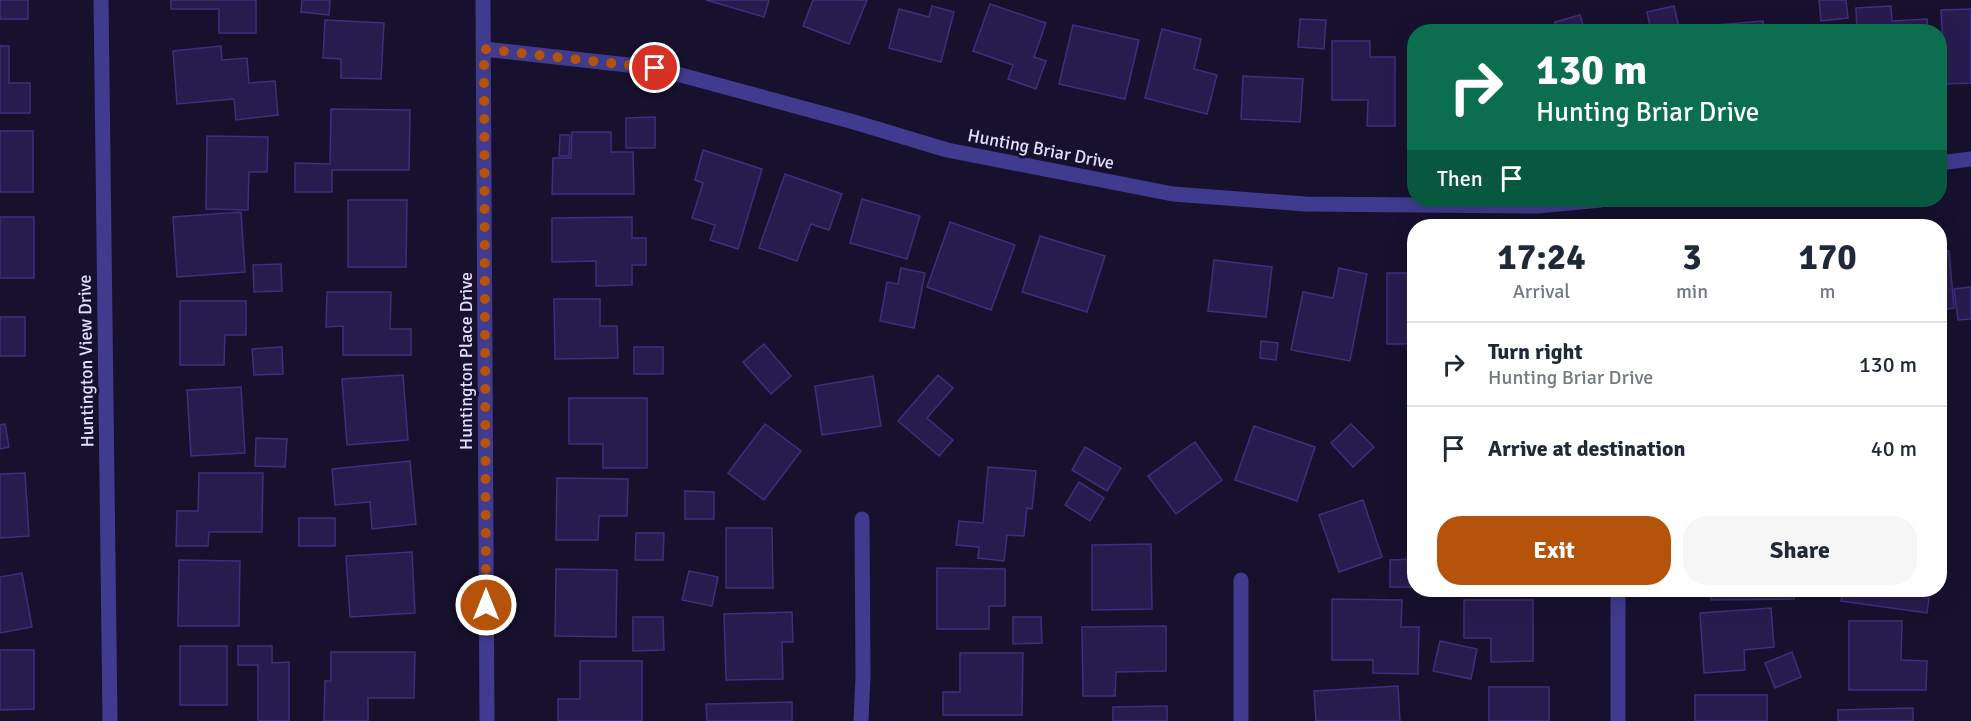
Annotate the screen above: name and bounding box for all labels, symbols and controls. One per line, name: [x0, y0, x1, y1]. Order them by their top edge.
pin: [629, 42, 680, 93]
text: 130 m: [1536, 45, 1647, 96]
icon: right: [1437, 48, 1515, 126]
icon: arrive: [638, 51, 671, 84]
text: Hunting Briar Drive: [1536, 96, 1759, 129]
street label: Hunting Briar Drive: [966, 124, 1116, 174]
icon: arrive: [1495, 162, 1528, 195]
text: Then: [1437, 165, 1483, 192]
text: 17:24: [1497, 235, 1586, 280]
text: 3: [1682, 235, 1702, 280]
text: 170: [1798, 235, 1857, 280]
street label: Huntington Place Drive: [455, 272, 477, 450]
street label: Huntington View Drive: [73, 274, 99, 448]
text: Arrival: [1513, 279, 1570, 304]
text: min: [1676, 279, 1708, 304]
text: m: [1820, 279, 1836, 304]
text: Turn right: [1488, 338, 1583, 365]
icon: right: [1437, 348, 1470, 381]
text: 130 m: [1859, 351, 1917, 378]
text: Hunting Briar Drive: [1488, 365, 1653, 390]
icon: arrive: [1437, 432, 1470, 465]
text: Arrive at destination: [1488, 435, 1685, 462]
text: 40 m: [1871, 435, 1917, 462]
button: Exit: [1437, 516, 1671, 585]
button: Share: [1683, 516, 1917, 585]
position arrow: [454, 573, 518, 637]

